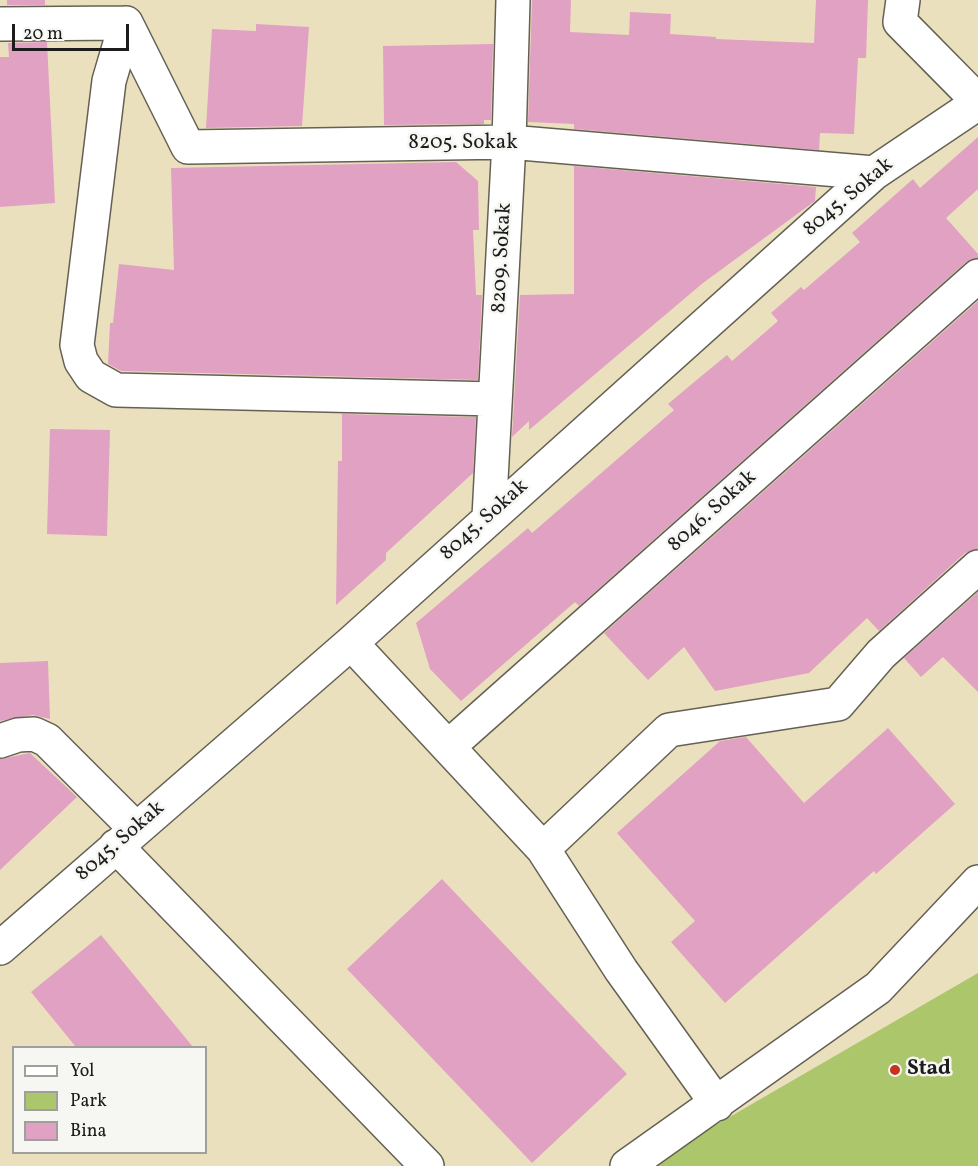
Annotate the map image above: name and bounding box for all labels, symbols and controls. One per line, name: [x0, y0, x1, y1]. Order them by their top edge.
scale bar: [15, 12, 132, 50]
text: 20 m: [23, 22, 63, 47]
street label: 8205. Sokak: [408, 131, 518, 157]
street label: 8045. Sokak: [799, 153, 899, 243]
street label: 8209. Sokak: [488, 202, 518, 314]
street label: 8046. Sokak: [663, 466, 763, 558]
street label: 8045. Sokak: [436, 475, 534, 567]
street label: 8045. Sokak: [71, 796, 171, 888]
legend: [12, 1046, 207, 1154]
place label: Stad: [907, 1057, 951, 1083]
text: Yol: [70, 1059, 95, 1084]
marker: Stad: [888, 1063, 902, 1077]
text: Park: [70, 1089, 107, 1114]
text: Bina: [70, 1119, 106, 1144]

